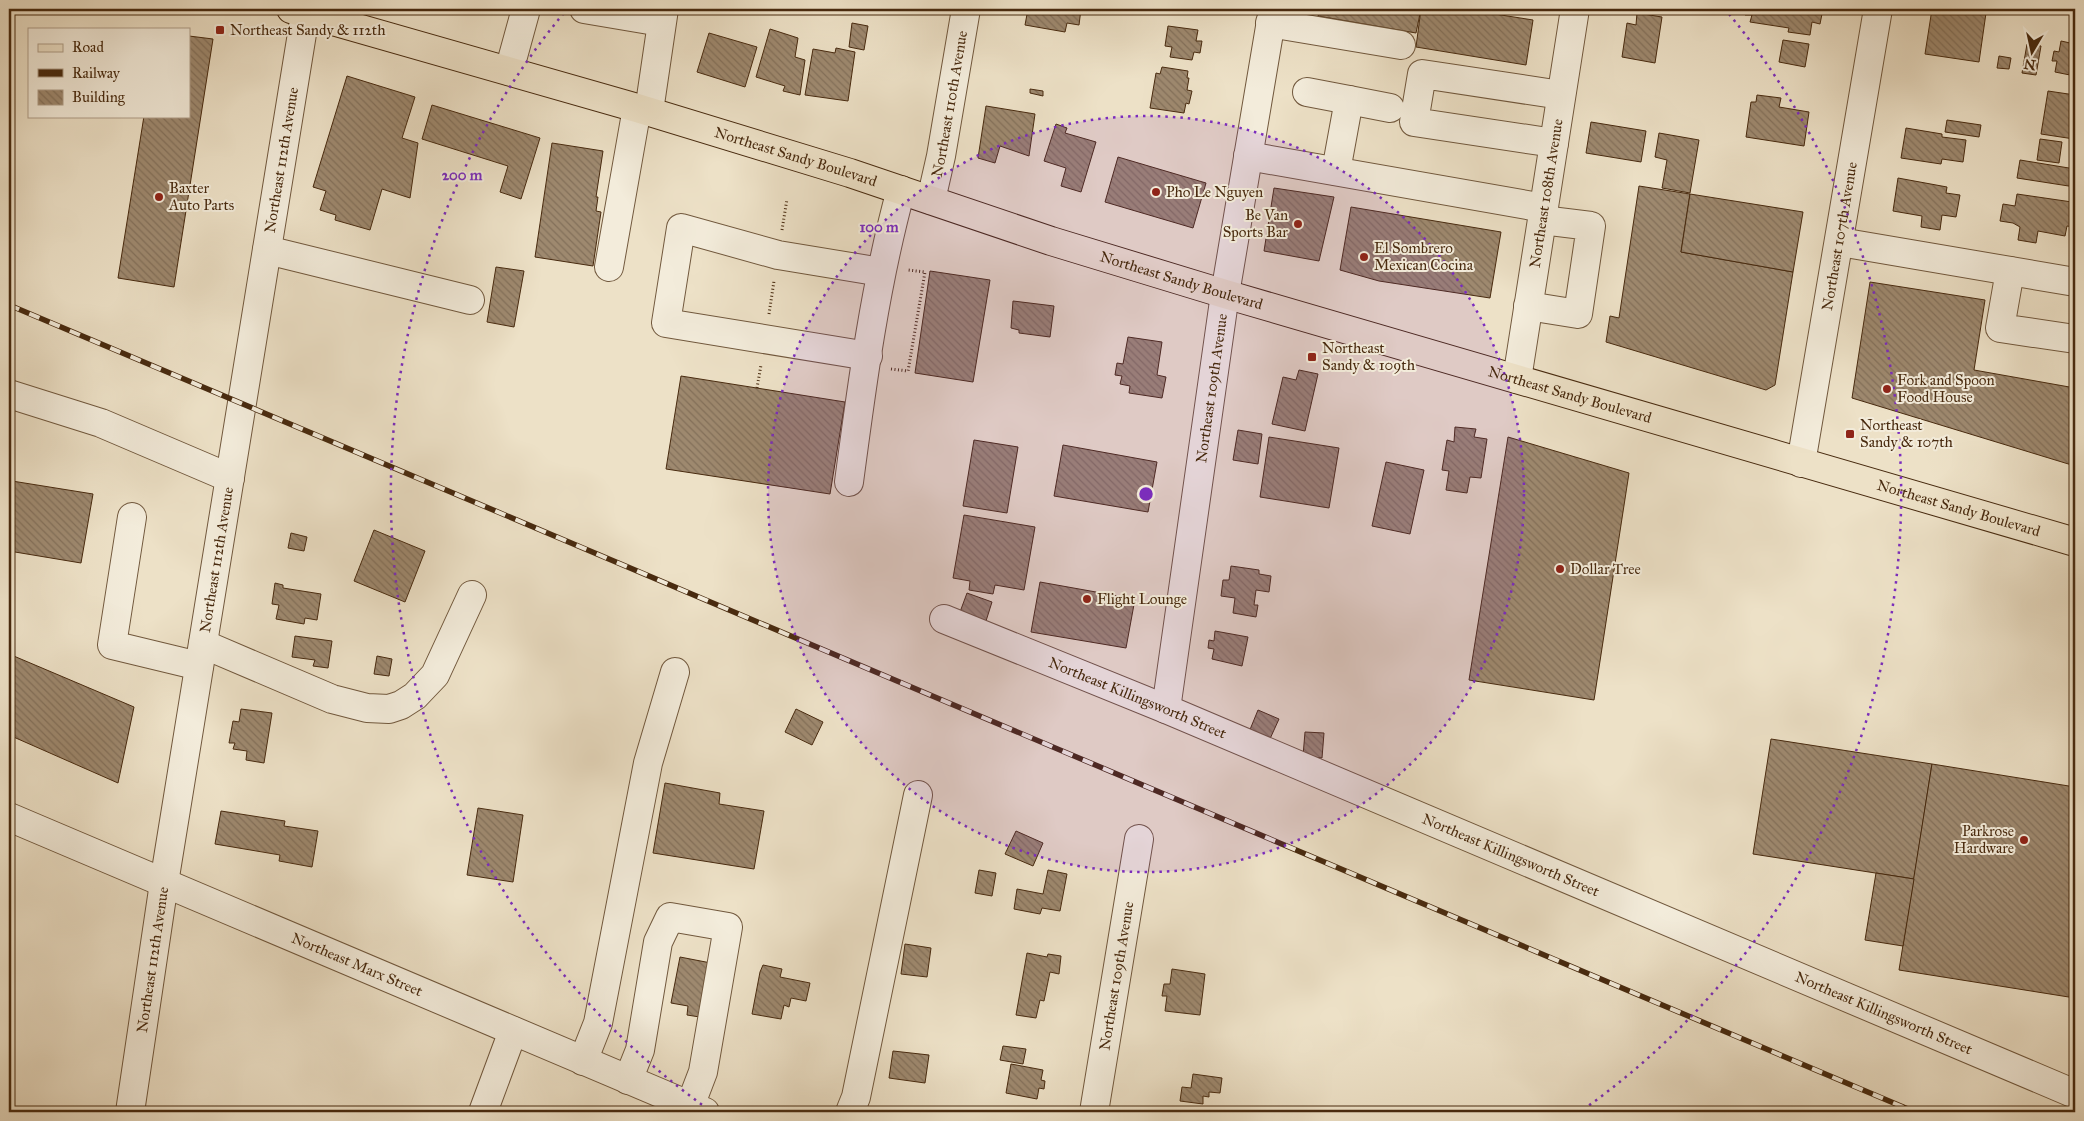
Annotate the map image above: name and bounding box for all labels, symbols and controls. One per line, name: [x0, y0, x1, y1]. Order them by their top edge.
place label: Northeast Sandy & 112th: [230, 21, 386, 39]
marker: Northeast Sandy & 112th: [214, 24, 226, 36]
legend: [28, 28, 190, 118]
north arrow: [2006, 28, 2056, 78]
street label: Northeast 110th Avenue: [927, 29, 971, 179]
text: Road: [72, 38, 104, 56]
text: N: [2023, 55, 2037, 74]
text: Railway: [72, 64, 121, 82]
street label: Northeast 112th Avenue: [261, 86, 302, 234]
text: Building: [72, 88, 126, 106]
street label: Northeast 108th Avenue: [1526, 118, 1567, 269]
street label: Northeast Sandy Boulevard: [712, 123, 880, 191]
street label: Northeast 107th Avenue: [1818, 161, 1861, 312]
text: 200 m: [442, 166, 483, 184]
place label: Baxter Auto Parts: [168, 179, 234, 214]
place label: Pho Le Nguyen: [1166, 183, 1263, 201]
marker: Pho Le Nguyen: [1150, 186, 1162, 198]
marker: Baxter Auto Parts: [153, 191, 165, 203]
place label: Be Van Sports Bar: [1223, 206, 1288, 241]
text: 100 m: [859, 218, 899, 236]
marker: Be Van Sports Bar: [1292, 218, 1304, 230]
place label: El Sombrero Mexican Cocina: [1374, 239, 1474, 274]
street label: Northeast Sandy Boulevard: [1098, 247, 1265, 314]
marker: El Sombrero Mexican Cocina: [1358, 251, 1370, 263]
street label: Northeast 109th Avenue: [1192, 312, 1231, 464]
place label: Northeast Sandy & 109th: [1322, 339, 1416, 374]
marker: Northeast Sandy & 109th: [1306, 351, 1318, 363]
street label: Northeast Sandy Boulevard: [1486, 362, 1654, 427]
place label: Fork and Spoon Food House: [1897, 371, 1995, 406]
marker: Fork and Spoon Food House: [1881, 383, 1893, 395]
place label: Northeast Sandy & 107th: [1860, 416, 1954, 451]
marker: Northeast Sandy & 107th: [1844, 428, 1856, 440]
street label: Northeast Sandy Boulevard: [1875, 476, 2043, 541]
centre of rings: [1137, 485, 1155, 503]
street label: Northeast 112th Avenue: [196, 486, 237, 634]
place label: Dollar Tree: [1570, 560, 1641, 578]
marker: Dollar Tree: [1554, 563, 1566, 575]
place label: Flight Lounge: [1097, 590, 1187, 608]
marker: Flight Lounge: [1081, 593, 1093, 605]
street label: Northeast Killingsworth Street: [1046, 653, 1230, 743]
street label: Northeast Killingsworth Street: [1419, 810, 1603, 901]
place label: Parkrose Hardware: [1954, 822, 2014, 857]
marker: Parkrose Hardware: [2018, 834, 2030, 846]
street label: Northeast 112th Avenue: [133, 886, 172, 1034]
street label: Northeast 109th Avenue: [1095, 900, 1138, 1052]
street label: Northeast Marx Street: [289, 929, 426, 1001]
street label: Northeast Killingsworth Street: [1792, 967, 1976, 1059]

